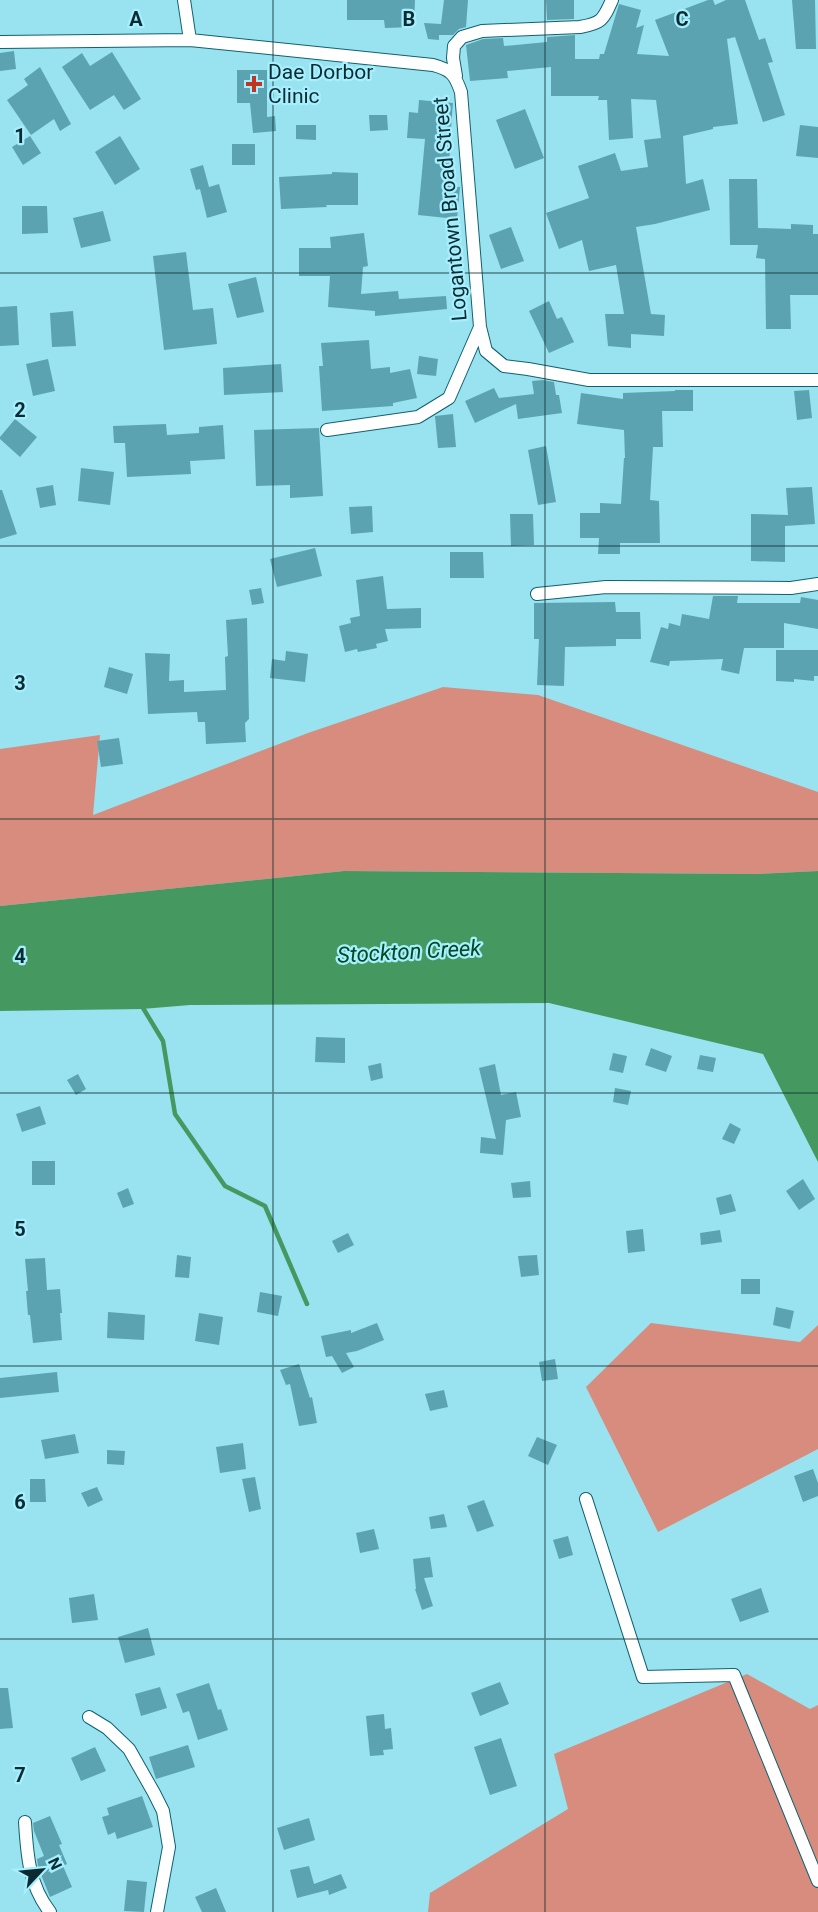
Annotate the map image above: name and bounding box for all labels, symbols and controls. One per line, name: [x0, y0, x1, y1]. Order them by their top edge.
text: A: [129, 7, 143, 31]
text: B: [403, 7, 415, 31]
text: C: [675, 7, 689, 31]
place label: Dae Dorbor Clinic: [268, 60, 373, 108]
marker: Dae Dorbor Clinic: [245, 75, 263, 93]
street label: Logantown Broad Street: [428, 96, 472, 322]
text: 1: [14, 124, 26, 148]
text: 2: [14, 398, 26, 422]
text: 3: [14, 671, 26, 695]
water label: Stockton Creek: [336, 935, 483, 968]
text: 4: [14, 944, 26, 968]
text: 5: [14, 1217, 26, 1241]
text: 6: [14, 1490, 26, 1514]
text: 7: [14, 1763, 26, 1787]
north arrow: [12, 1840, 72, 1900]
text: N: [44, 1854, 66, 1873]

